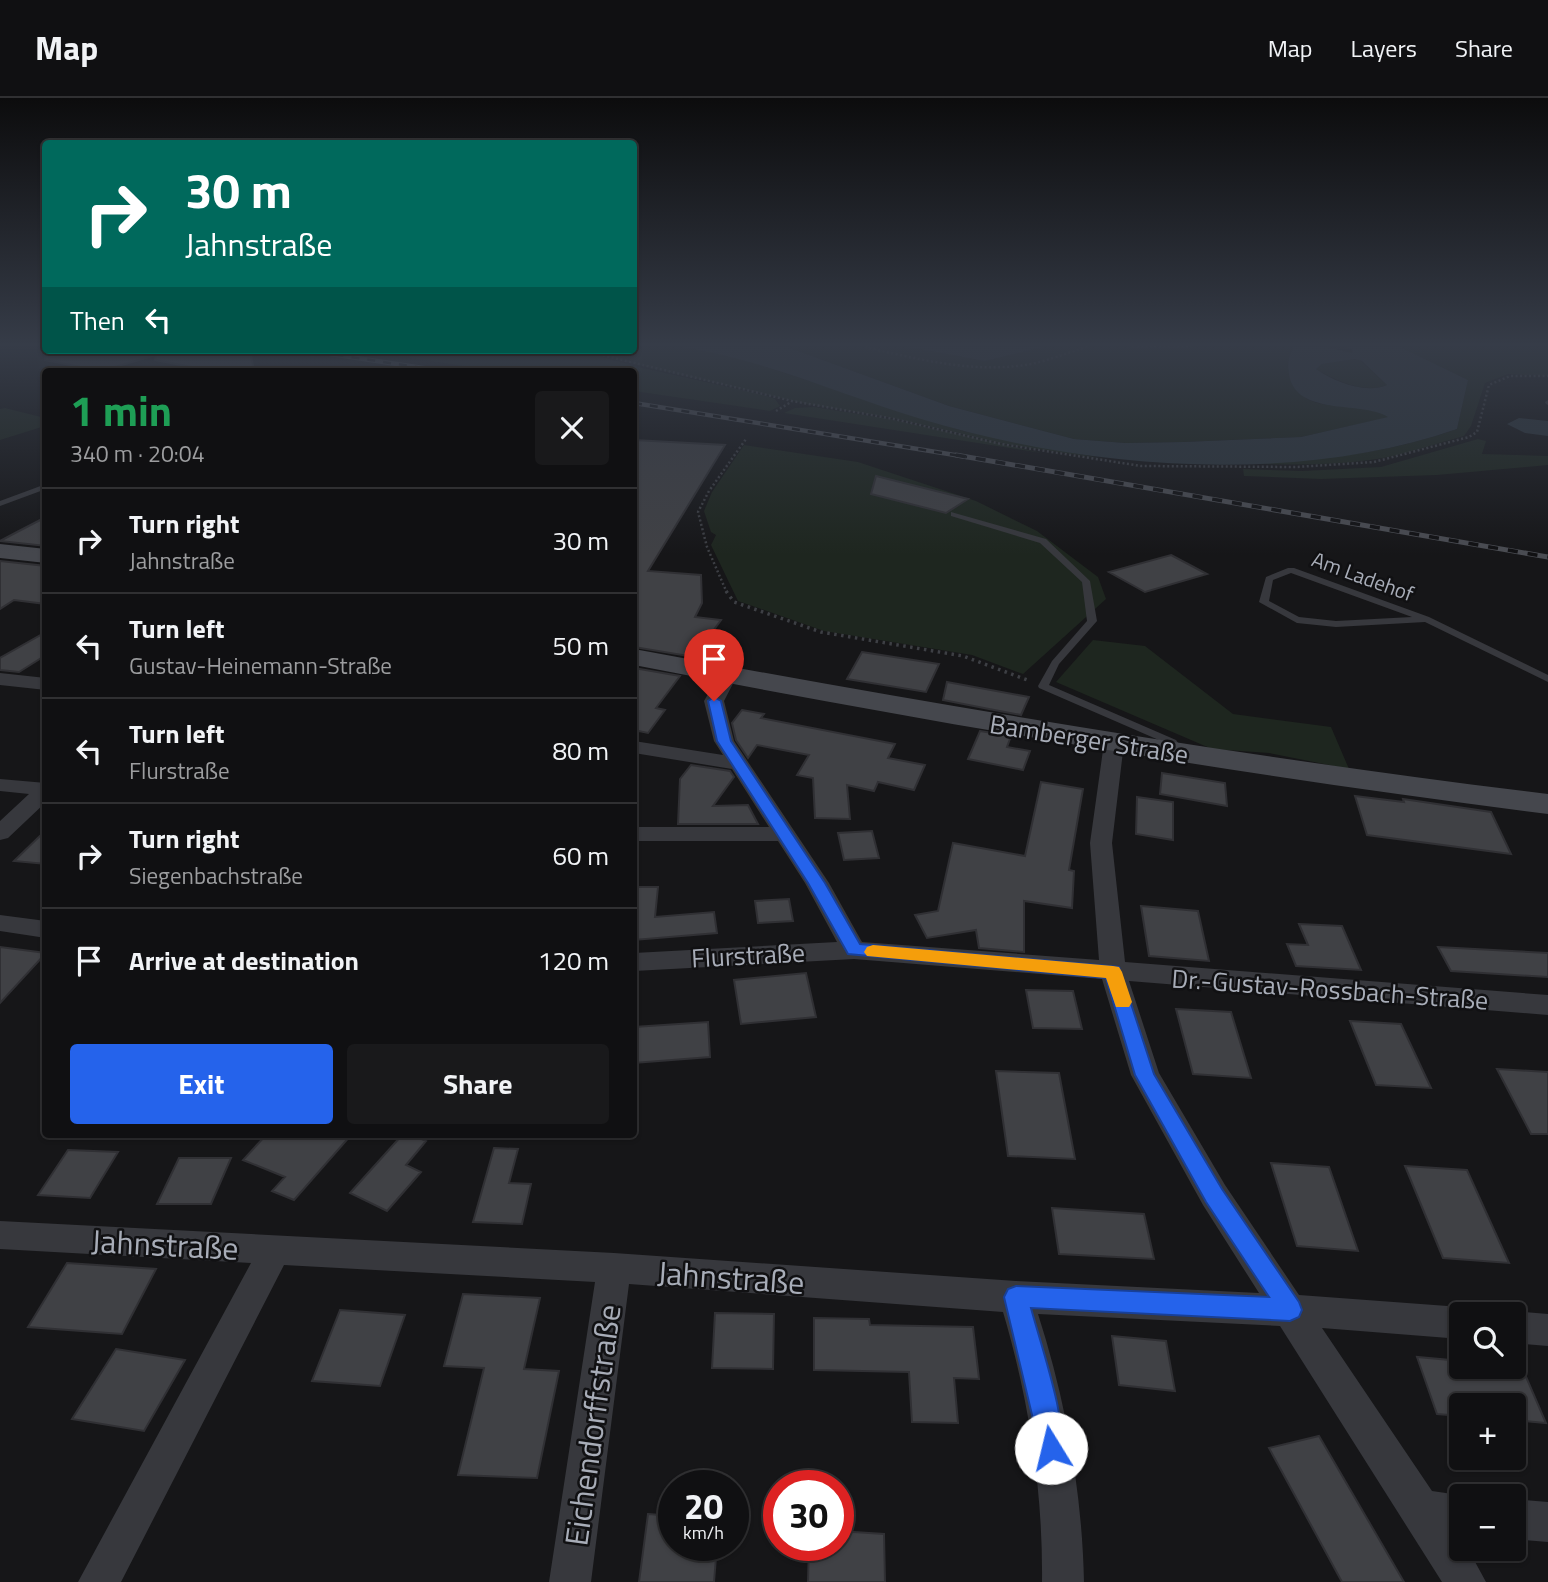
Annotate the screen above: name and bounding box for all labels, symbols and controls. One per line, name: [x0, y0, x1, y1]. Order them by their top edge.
text: Map: [35, 23, 98, 73]
text: Map: [1268, 30, 1313, 66]
text: Layers: [1351, 30, 1417, 66]
text: Share: [1455, 30, 1513, 66]
text: 30 m: [185, 152, 292, 227]
icon: right: [70, 168, 161, 259]
text: Jahnstraße: [185, 220, 332, 268]
text: Then: [70, 301, 125, 340]
icon: left: [139, 301, 177, 339]
text: 1 min: [70, 378, 172, 442]
button: close: [535, 391, 609, 465]
text: 340 m · 20:04: [70, 436, 205, 471]
text: Turn right: [129, 504, 240, 543]
text: 30 m: [552, 521, 609, 560]
icon: right: [70, 522, 108, 560]
text: Jahnstraße: [129, 543, 235, 578]
street label: Am Ladehof: [1308, 543, 1418, 609]
text: Turn left: [129, 609, 224, 648]
text: 50 m: [552, 626, 609, 665]
icon: left: [70, 627, 108, 665]
pin: [684, 629, 744, 701]
icon: arrive: [695, 640, 733, 678]
text: Gustav-Heinemann-Straße: [129, 648, 392, 683]
street label: Bamberger Straße: [987, 704, 1191, 774]
text: Turn left: [129, 714, 224, 753]
text: 80 m: [552, 731, 609, 770]
icon: left: [70, 732, 108, 770]
text: Flurstraße: [129, 753, 230, 788]
text: Turn right: [129, 819, 240, 858]
text: 60 m: [552, 836, 609, 875]
icon: right: [70, 837, 108, 875]
text: Siegenbachstraße: [129, 858, 303, 893]
street label: Flurstraße: [690, 933, 806, 977]
text: Arrive at destination: [129, 941, 359, 980]
text: 120 m: [538, 941, 609, 980]
icon: arrive: [70, 942, 108, 980]
street label: Dr.-Gustav-Rossbach-Straße: [1170, 958, 1490, 1020]
button: Exit: [70, 1044, 333, 1124]
button: Share: [347, 1044, 609, 1124]
street label: Jahnstraße: [90, 1216, 240, 1272]
street label: Jahnstraße: [656, 1248, 806, 1306]
street label: Eichendorffstraße: [551, 1301, 633, 1549]
map controls: [1449, 1302, 1526, 1561]
button: search: [1449, 1302, 1526, 1379]
button: +: [1449, 1393, 1526, 1470]
position arrow: [1014, 1411, 1088, 1485]
speed limit sign: 30: [763, 1470, 854, 1561]
text: 20: [684, 1479, 723, 1533]
button: −: [1449, 1484, 1526, 1561]
text: km/h: [683, 1519, 724, 1546]

